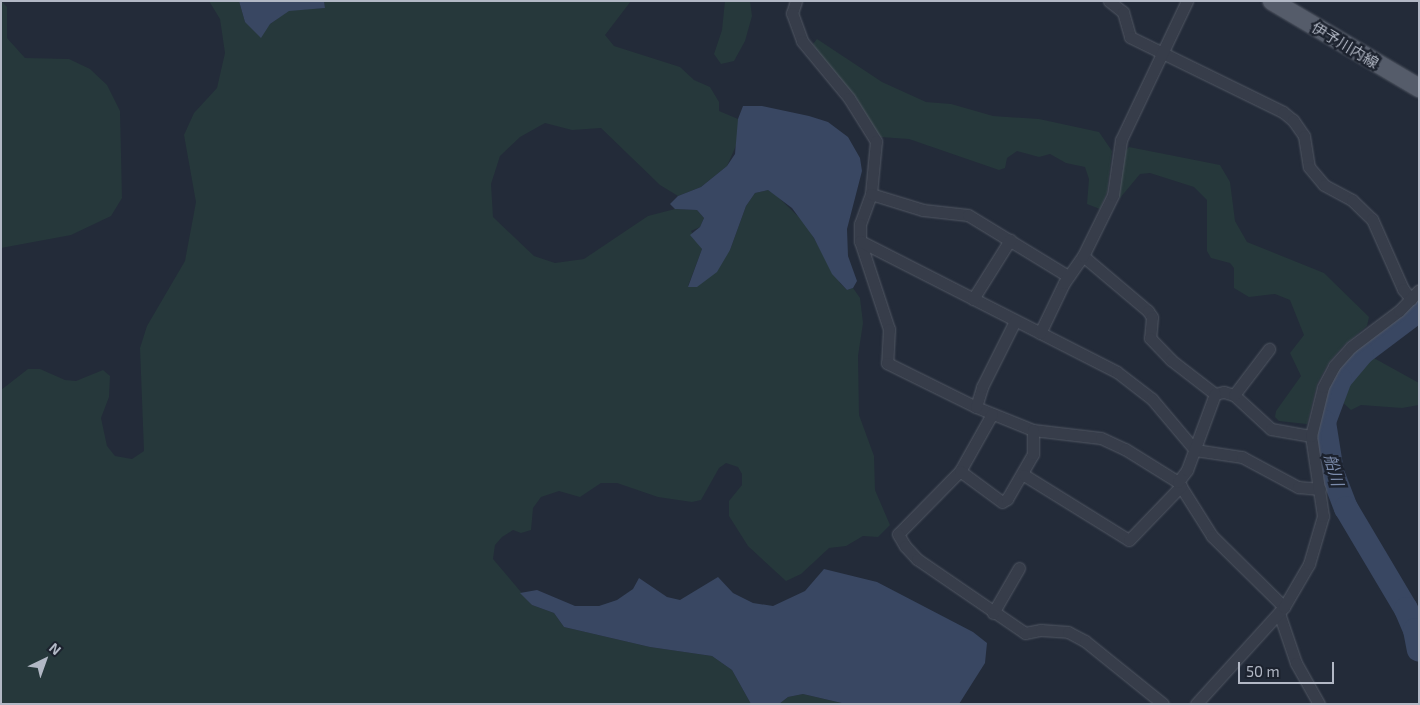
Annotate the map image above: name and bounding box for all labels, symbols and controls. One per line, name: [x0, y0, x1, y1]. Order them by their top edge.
street label: 伊予川内線: [1308, 18, 1382, 72]
water label: 船川: [1321, 452, 1347, 488]
north arrow: [20, 635, 70, 685]
text: N: [46, 639, 65, 658]
scale bar: [1240, 652, 1336, 684]
text: 50 m: [1246, 662, 1280, 680]

